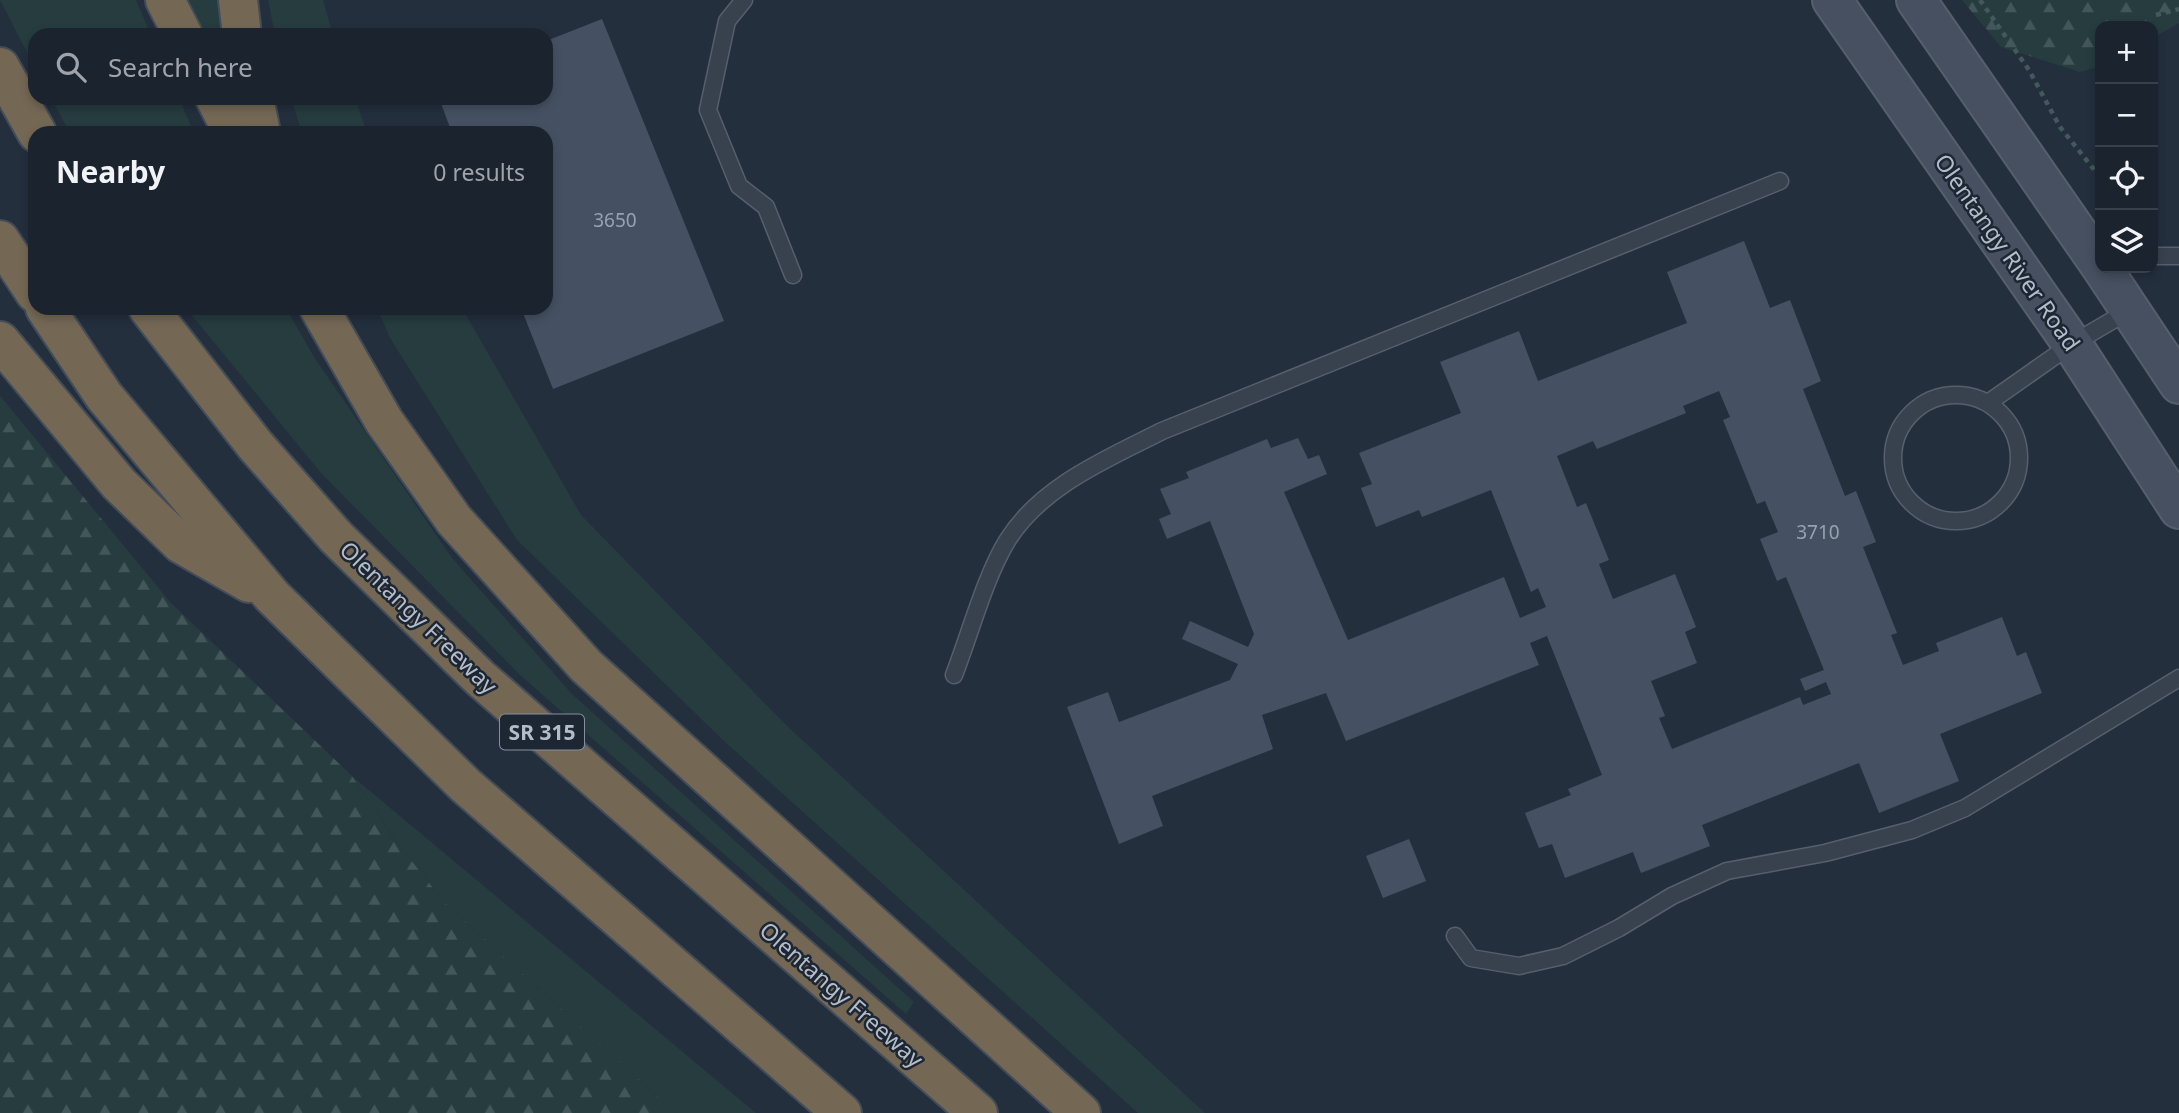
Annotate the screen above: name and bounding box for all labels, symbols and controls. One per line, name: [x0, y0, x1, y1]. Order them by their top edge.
map controls: [2095, 21, 2158, 273]
button: +: [2095, 21, 2158, 84]
search box: [28, 28, 553, 105]
icon: search: [52, 48, 90, 86]
text: Search here: [108, 49, 253, 85]
button: −: [2095, 84, 2158, 147]
street label: Olentangy River Road: [1928, 147, 2088, 357]
button: locate: [2095, 147, 2158, 210]
text: Nearby: [56, 151, 165, 192]
text: 0 results: [433, 156, 525, 188]
house number: 3650: [593, 207, 637, 233]
button: layers: [2095, 210, 2158, 273]
house number: 3710: [1796, 519, 1840, 545]
street label: Olentangy Freeway: [333, 533, 505, 701]
road number: SR 315: [500, 714, 584, 750]
street label: Olentangy Freeway: [753, 914, 931, 1074]

